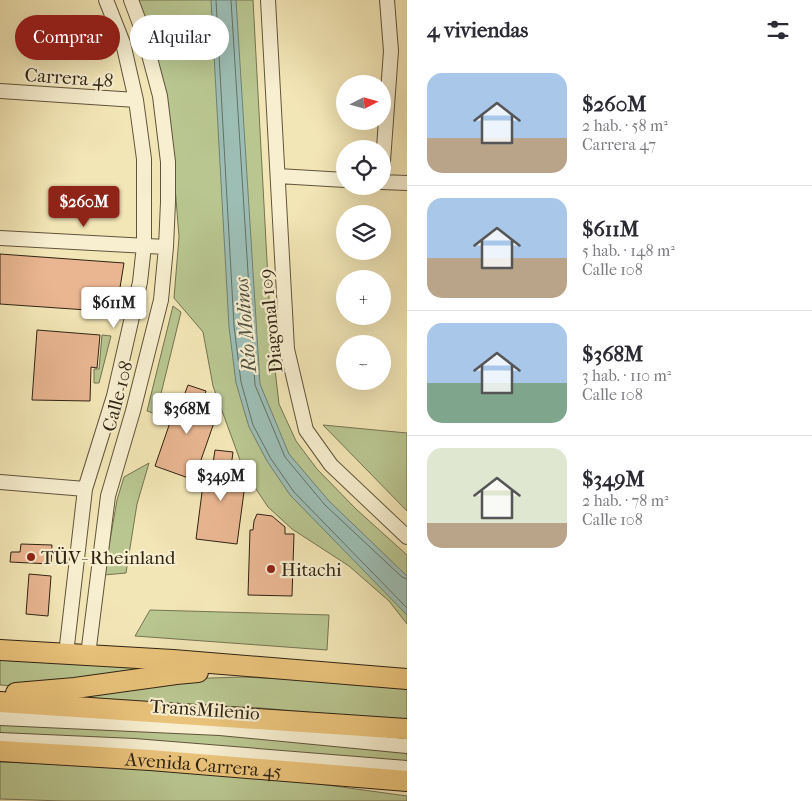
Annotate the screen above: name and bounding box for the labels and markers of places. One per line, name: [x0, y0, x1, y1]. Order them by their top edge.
pin: $260M: [49, 186, 119, 228]
pin: $611M: [79, 286, 149, 329]
pin: $368M: [152, 392, 222, 435]
pin: $349M: [186, 460, 256, 502]
place label: TÜV- Rheinland: [41, 547, 176, 569]
marker: TÜV- Rheinland: [25, 551, 37, 563]
place label: Hitachi: [281, 559, 342, 581]
marker: Hitachi: [265, 563, 277, 575]

